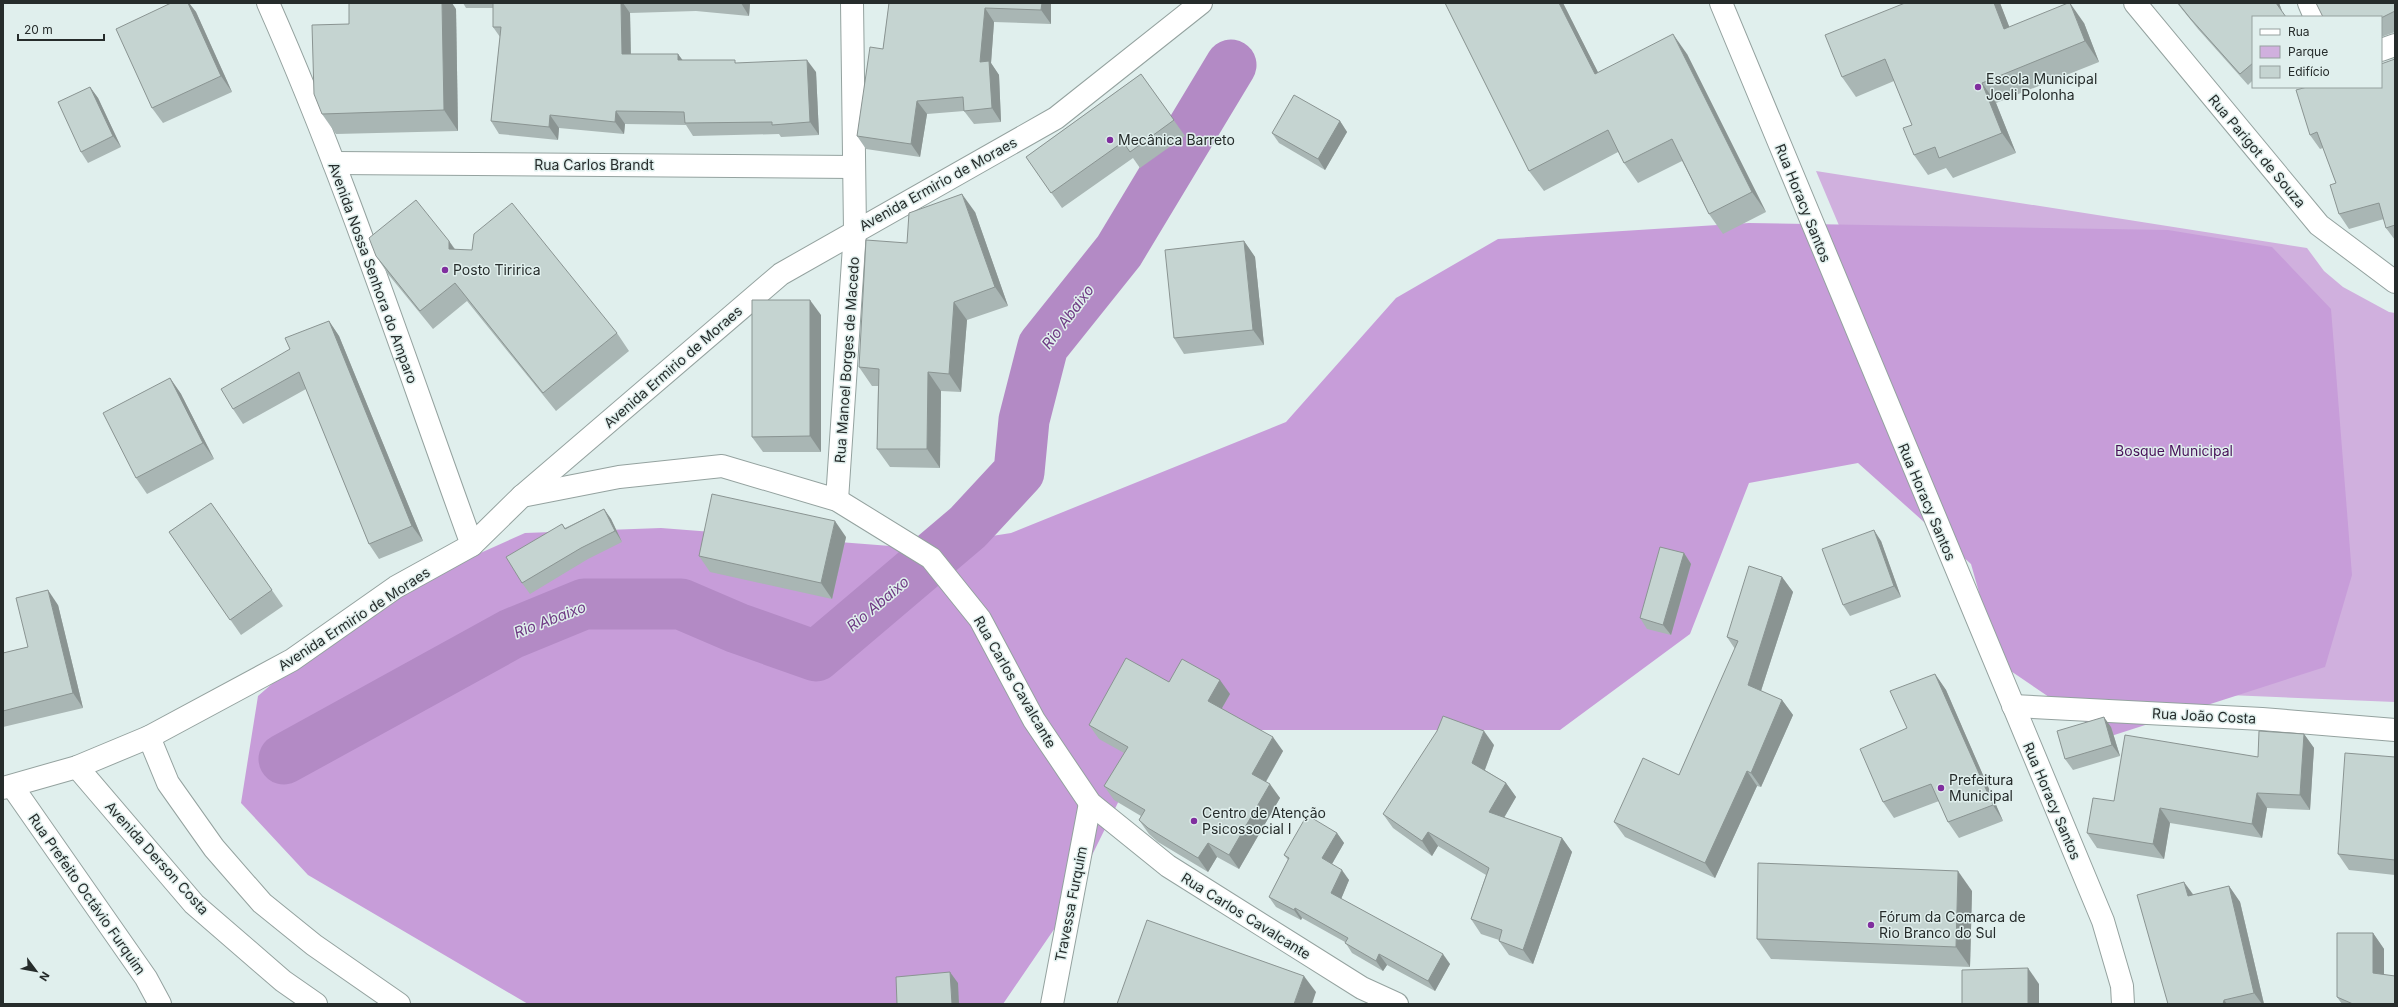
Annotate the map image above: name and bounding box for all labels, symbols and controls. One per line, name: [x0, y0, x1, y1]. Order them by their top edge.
scale bar: [18, 16, 104, 42]
legend: [2252, 16, 2382, 88]
text: 20 m: [24, 22, 53, 37]
text: Rua: [2288, 24, 2310, 39]
text: Parque: [2288, 44, 2328, 59]
text: Edifício: [2288, 64, 2330, 79]
place label: Escola Municipal Joeli Polonha: [1986, 70, 2097, 103]
marker: Escola Municipal Joeli Polonha: [1973, 82, 1983, 92]
street label: Rua Parigot de Souza: [2205, 91, 2310, 211]
place label: Mecânica Barreto: [1118, 131, 1235, 148]
street label: Avenida Ermirio de Moraes: [856, 133, 1020, 234]
marker: Mecânica Barreto: [1105, 135, 1115, 145]
street label: Rua Horacy Santos: [1772, 141, 1835, 264]
street label: Rua Carlos Brandt: [534, 156, 654, 173]
street label: Avenida Nossa Senhora do Amparo: [325, 160, 421, 386]
street label: Rua Manoel Borges de Macedo: [831, 256, 862, 464]
place label: Posto Tiririca: [453, 261, 541, 278]
marker: Posto Tiririca: [440, 265, 450, 275]
water label: Rio Abaixo: [1037, 281, 1098, 353]
street label: Avenida Ermirio de Moraes: [600, 302, 745, 431]
street label: Rua Horacy Santos: [1895, 441, 1960, 563]
park label: Bosque Municipal: [2115, 442, 2233, 459]
street label: Avenida Ermirio de Moraes: [275, 563, 433, 674]
water label: Rio Abaixo: [843, 572, 913, 635]
water label: Rio Abaixo: [511, 597, 589, 642]
street label: Rua Carlos Cavalcante: [971, 613, 1060, 751]
street label: Rua João Costa: [2151, 704, 2257, 727]
street label: Rua Horacy Santos: [2020, 740, 2085, 862]
place label: Prefeitura Municipal: [1949, 771, 2013, 804]
marker: Prefeitura Municipal: [1936, 783, 1946, 793]
street label: Avenida Derson Costa: [102, 798, 213, 918]
place label: Centro de Atenção Psicossocial I: [1202, 804, 1326, 837]
street label: Rua Prefeito Octávio Furquim: [25, 810, 150, 977]
marker: Centro de Atenção Psicossocial I: [1189, 816, 1199, 826]
street label: Travessa Furquim: [1051, 845, 1090, 963]
street label: Rua Carlos Cavalcante: [1178, 869, 1314, 962]
place label: Fórum da Comarca de Rio Branco do Sul: [1879, 908, 2026, 941]
marker: Fórum da Comarca de Rio Branco do Sul: [1866, 920, 1876, 930]
north arrow: [16, 951, 56, 991]
text: N: [36, 969, 53, 984]

